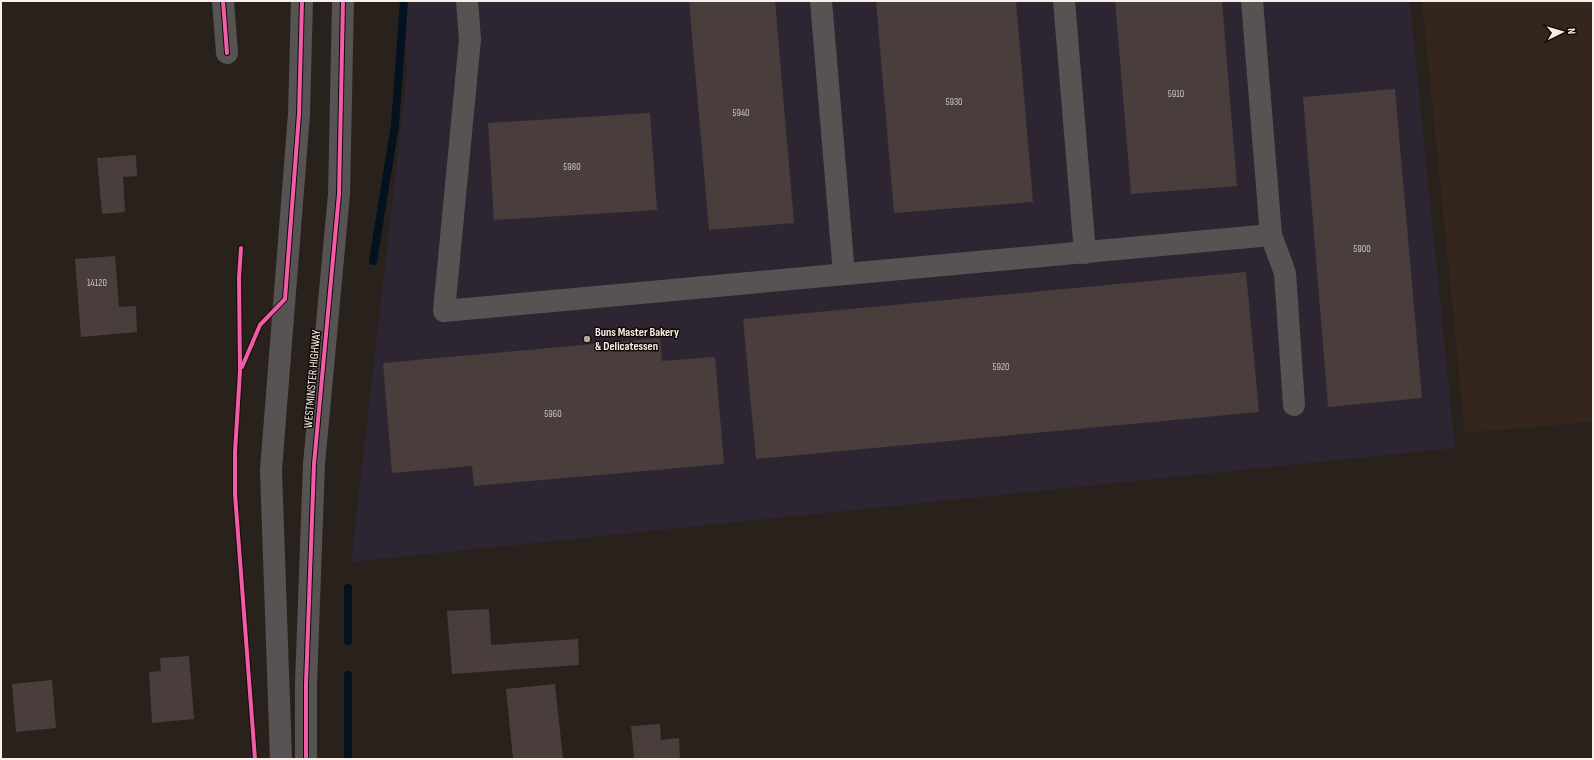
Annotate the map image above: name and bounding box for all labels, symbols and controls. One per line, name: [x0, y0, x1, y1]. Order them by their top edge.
north arrow: [1542, 12, 1582, 52]
text: N: [1565, 28, 1578, 35]
house number: 5910: [1168, 88, 1184, 100]
house number: 5930: [945, 96, 963, 108]
house number: 5940: [732, 107, 750, 119]
house number: 5980: [563, 161, 581, 173]
house number: 5900: [1353, 243, 1371, 255]
house number: 14120: [87, 277, 107, 289]
place label: Buns Master Bakery & Delicatessen: [595, 325, 679, 354]
street label: WESTMINSTER HIGHWAY: [301, 329, 324, 429]
marker: Buns Master Bakery & Delicatessen: [582, 334, 592, 344]
house number: 5920: [992, 361, 1010, 373]
house number: 5960: [544, 408, 562, 420]

